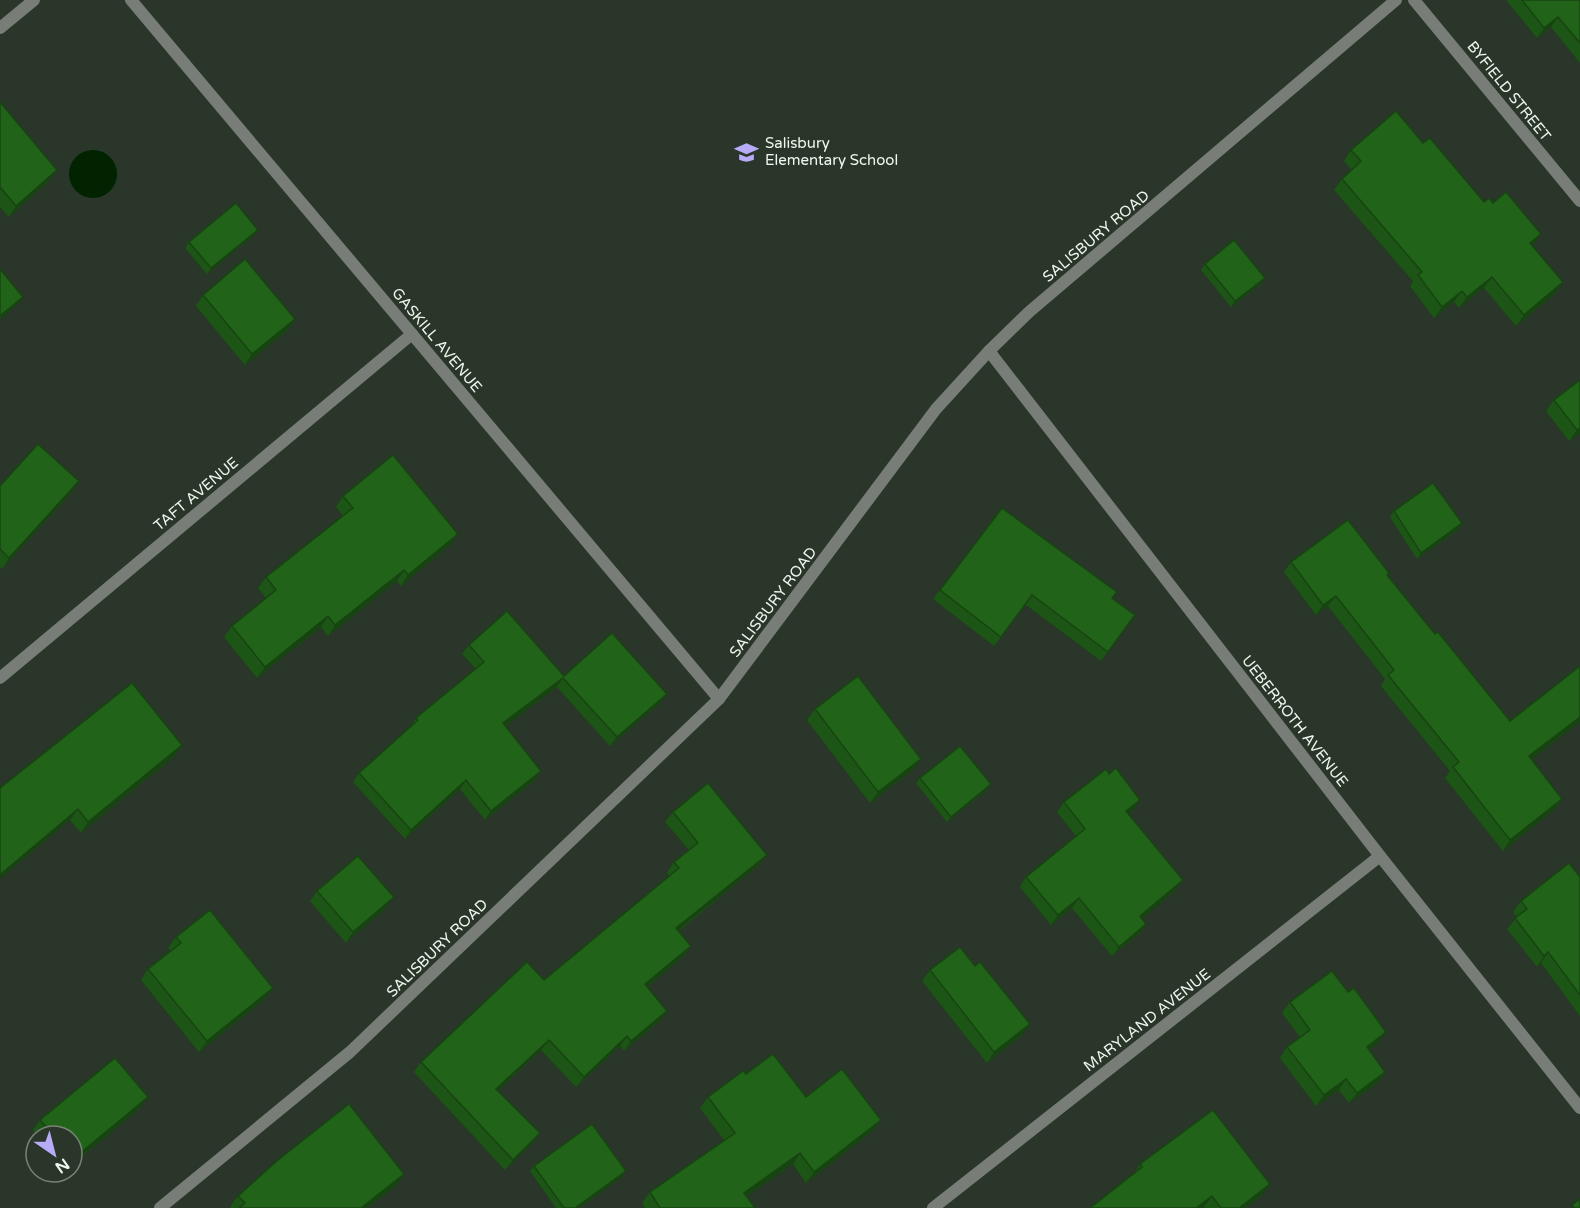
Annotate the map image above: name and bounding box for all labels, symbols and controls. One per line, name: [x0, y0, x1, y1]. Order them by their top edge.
street label: BYFIELD STREET: [1463, 38, 1555, 144]
place label: Salisbury Elementary School: [765, 134, 898, 169]
school or university icon: Salisbury Elementary School: [734, 139, 760, 165]
street label: SALISBURY ROAD: [1039, 186, 1153, 286]
street label: GASKILL AVENUE: [388, 284, 486, 396]
street label: TAFT AVENUE: [150, 453, 242, 535]
street label: SALISBURY ROAD: [726, 543, 820, 661]
street label: UEBERROTH AVENUE: [1238, 652, 1352, 790]
street label: SALISBURY ROAD: [383, 895, 491, 1001]
street label: MARYLAND AVENUE: [1080, 965, 1214, 1075]
north arrow: [24, 1124, 84, 1184]
text: N: [51, 1154, 73, 1177]

